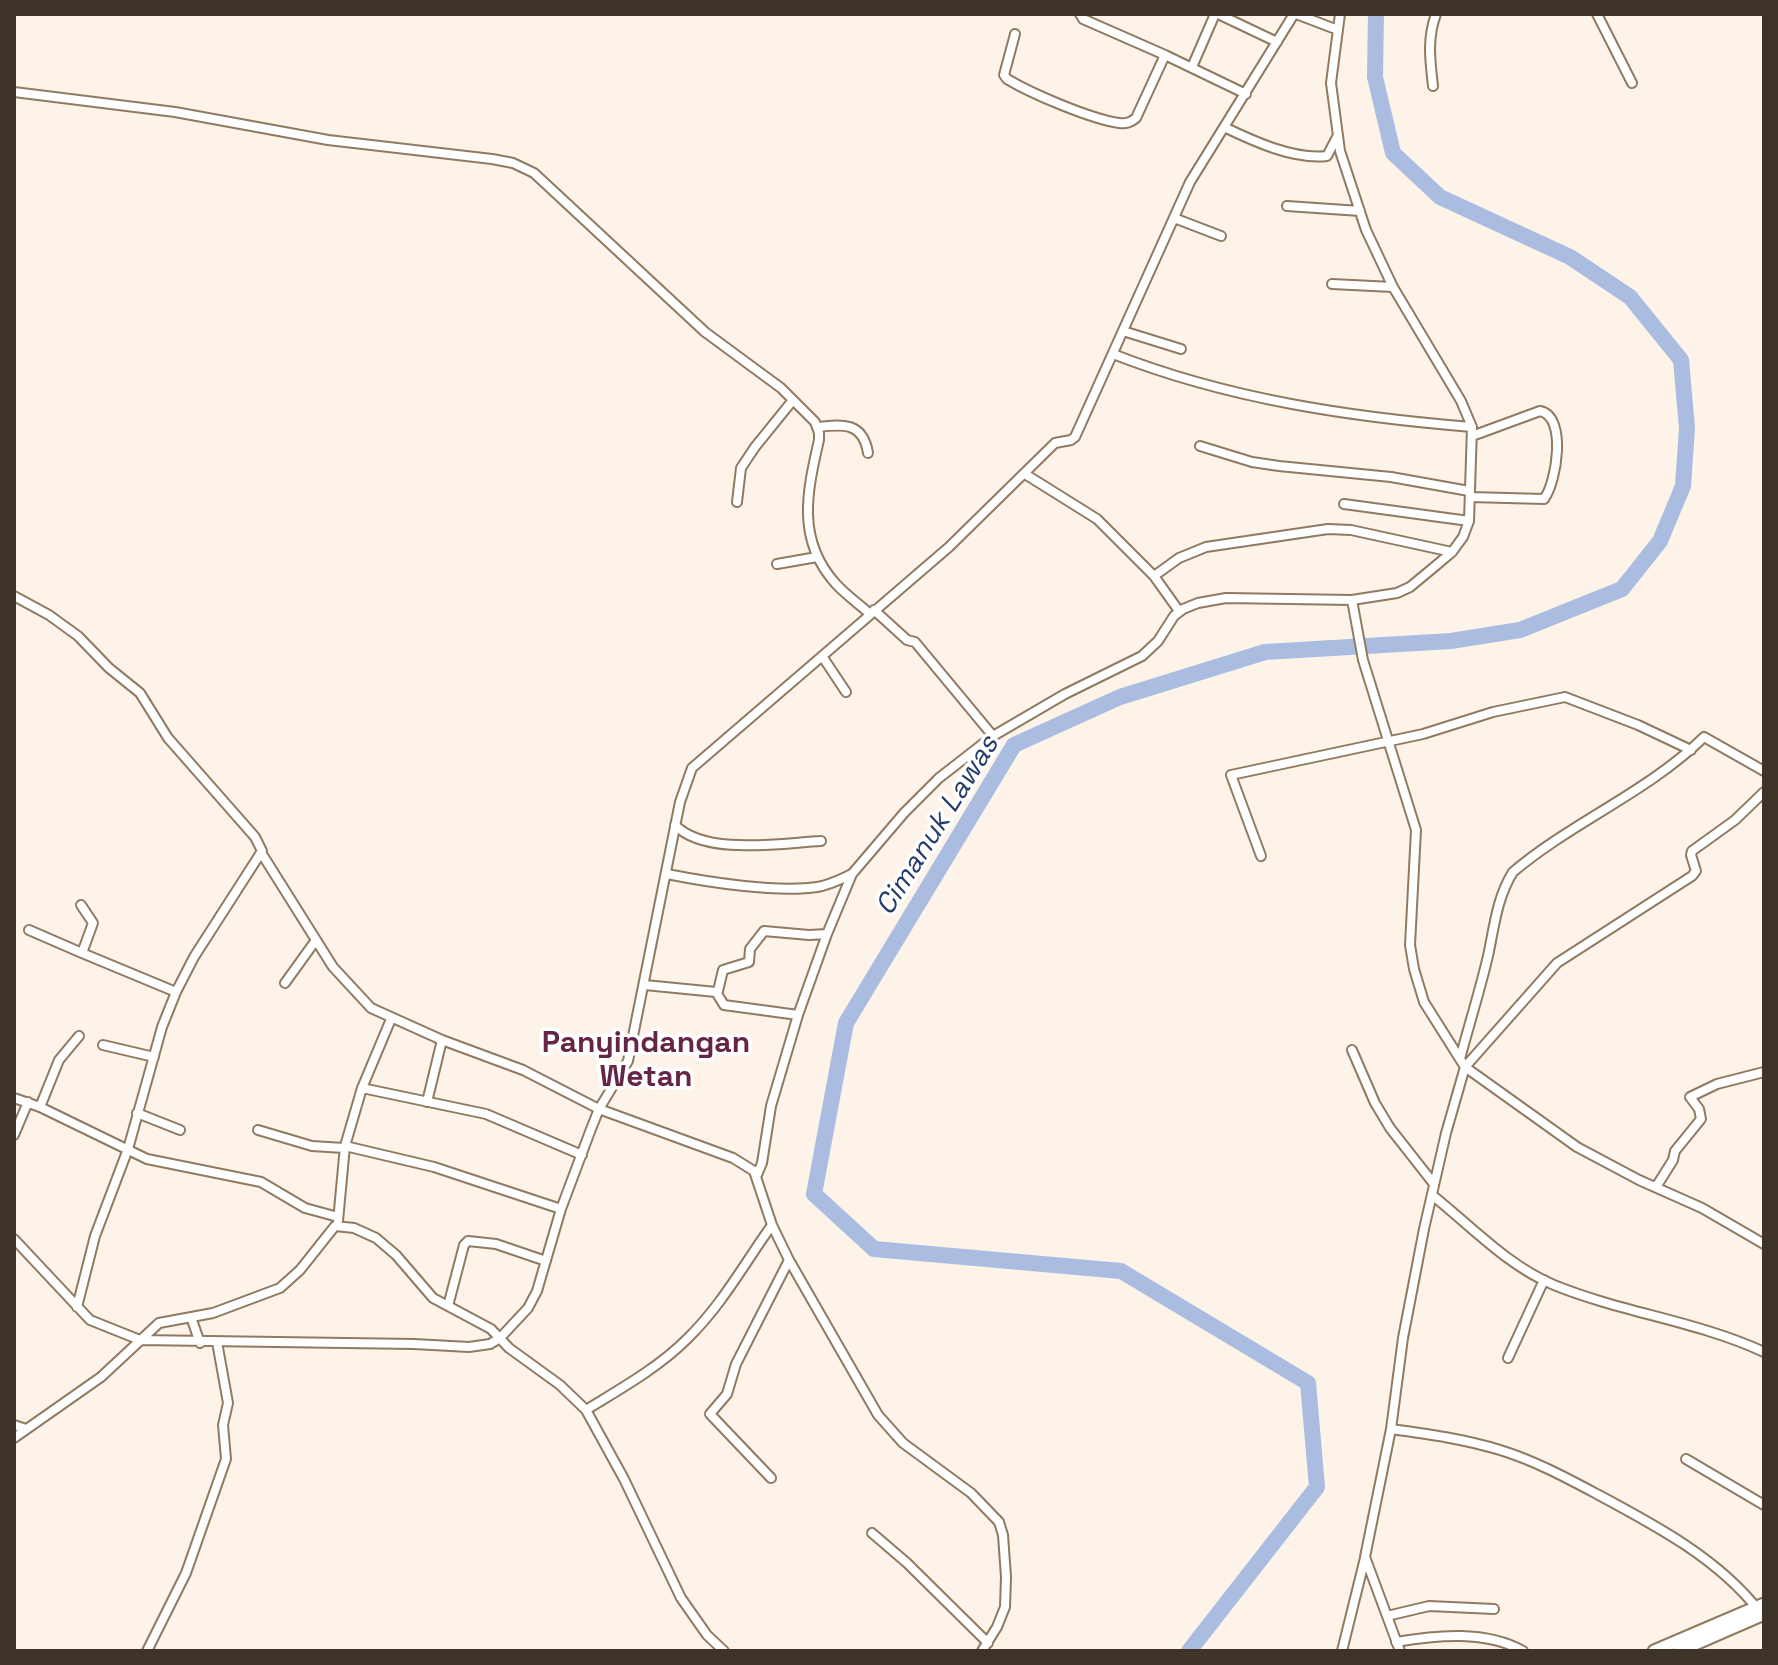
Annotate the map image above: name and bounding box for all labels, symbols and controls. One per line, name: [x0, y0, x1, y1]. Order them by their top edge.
water label: Cimanuk Lawas: [869, 730, 1007, 922]
district label: Panyindangan Wetan: [542, 1026, 750, 1096]

